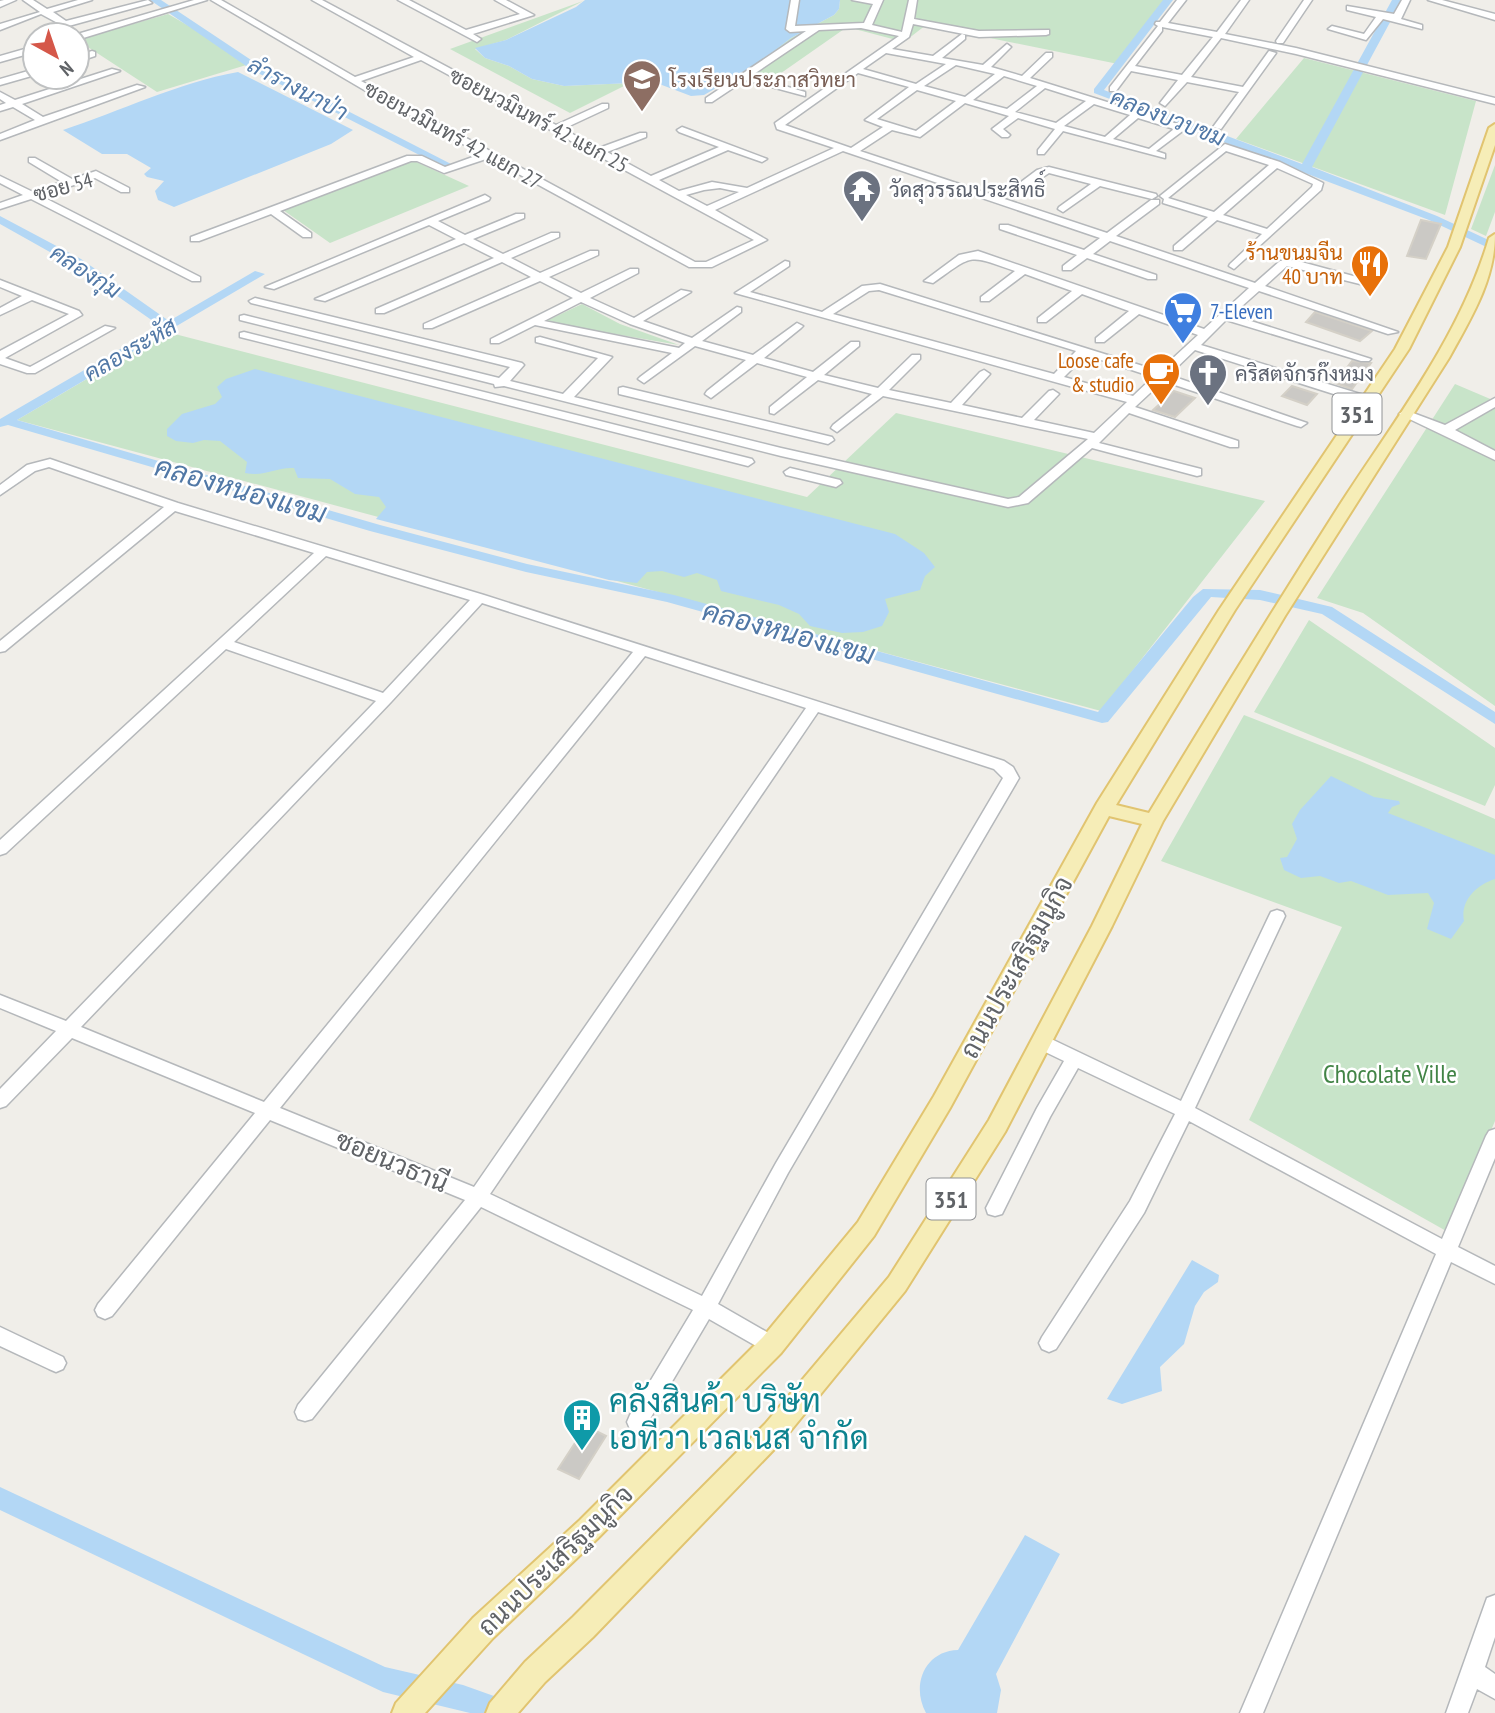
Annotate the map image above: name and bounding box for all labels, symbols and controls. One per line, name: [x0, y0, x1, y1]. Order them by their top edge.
north arrow: [21, 21, 91, 91]
water label: ลำรางนาป่า: [243, 50, 353, 126]
text: N: [55, 57, 79, 82]
school or university icon: โรงเรียนประภาสวิทยา: [621, 58, 663, 113]
street label: ซอยนวมินทร์ 42 แยก 25: [445, 61, 633, 179]
place label: โรงเรียนประภาสวิทยา: [668, 66, 856, 93]
street label: ซอยนวมินทร์ 42 แยก 27: [359, 75, 547, 195]
water label: คลองบวบขม: [1107, 82, 1229, 152]
street label: ซอย 54: [30, 166, 96, 208]
temple icon: วัดสุวรรณประสิทธิ์: [841, 168, 883, 223]
place label: วัดสุวรรณประสิทธิ์: [889, 169, 1045, 204]
water label: คลองกุ่ม: [44, 237, 127, 306]
place label: ร้านขนมจีน 40 บาท: [1245, 239, 1343, 290]
restaurant icon: ร้านขนมจีน 40 บาท: [1349, 243, 1391, 298]
supermarket icon: 7-Eleven: [1162, 290, 1204, 345]
place label: 7-Eleven: [1210, 298, 1273, 325]
water label: คลองระหัส: [78, 310, 182, 387]
place label: Loose cafe & studio: [1058, 347, 1134, 398]
cafe icon: Loose cafe & studio: [1140, 351, 1182, 406]
church icon: คริสตจักรก๊งหมง: [1187, 352, 1229, 407]
place label: คริสตจักรก๊งหมง: [1235, 360, 1374, 387]
road number: 351: [1332, 394, 1382, 435]
water label: คลองหนองแขม: [151, 447, 331, 531]
water label: คลองหนองแขม: [699, 591, 879, 673]
street label: ถนนประเสริฐมนูกิจ: [952, 870, 1081, 1065]
park label: Chocolate Ville: [1323, 1057, 1457, 1090]
street label: ซอยนวธานี: [331, 1123, 453, 1199]
road number: 351: [926, 1178, 976, 1219]
place label: คลังสินค้า บริษัท เอทีวา เวลเนส จำกัด: [609, 1379, 869, 1458]
building icon: คลังสินค้า บริษัท เอทีวา เวลเนส จำกัด: [561, 1397, 603, 1452]
street label: ถนนประเสริฐมนูกิจ: [470, 1477, 641, 1644]

